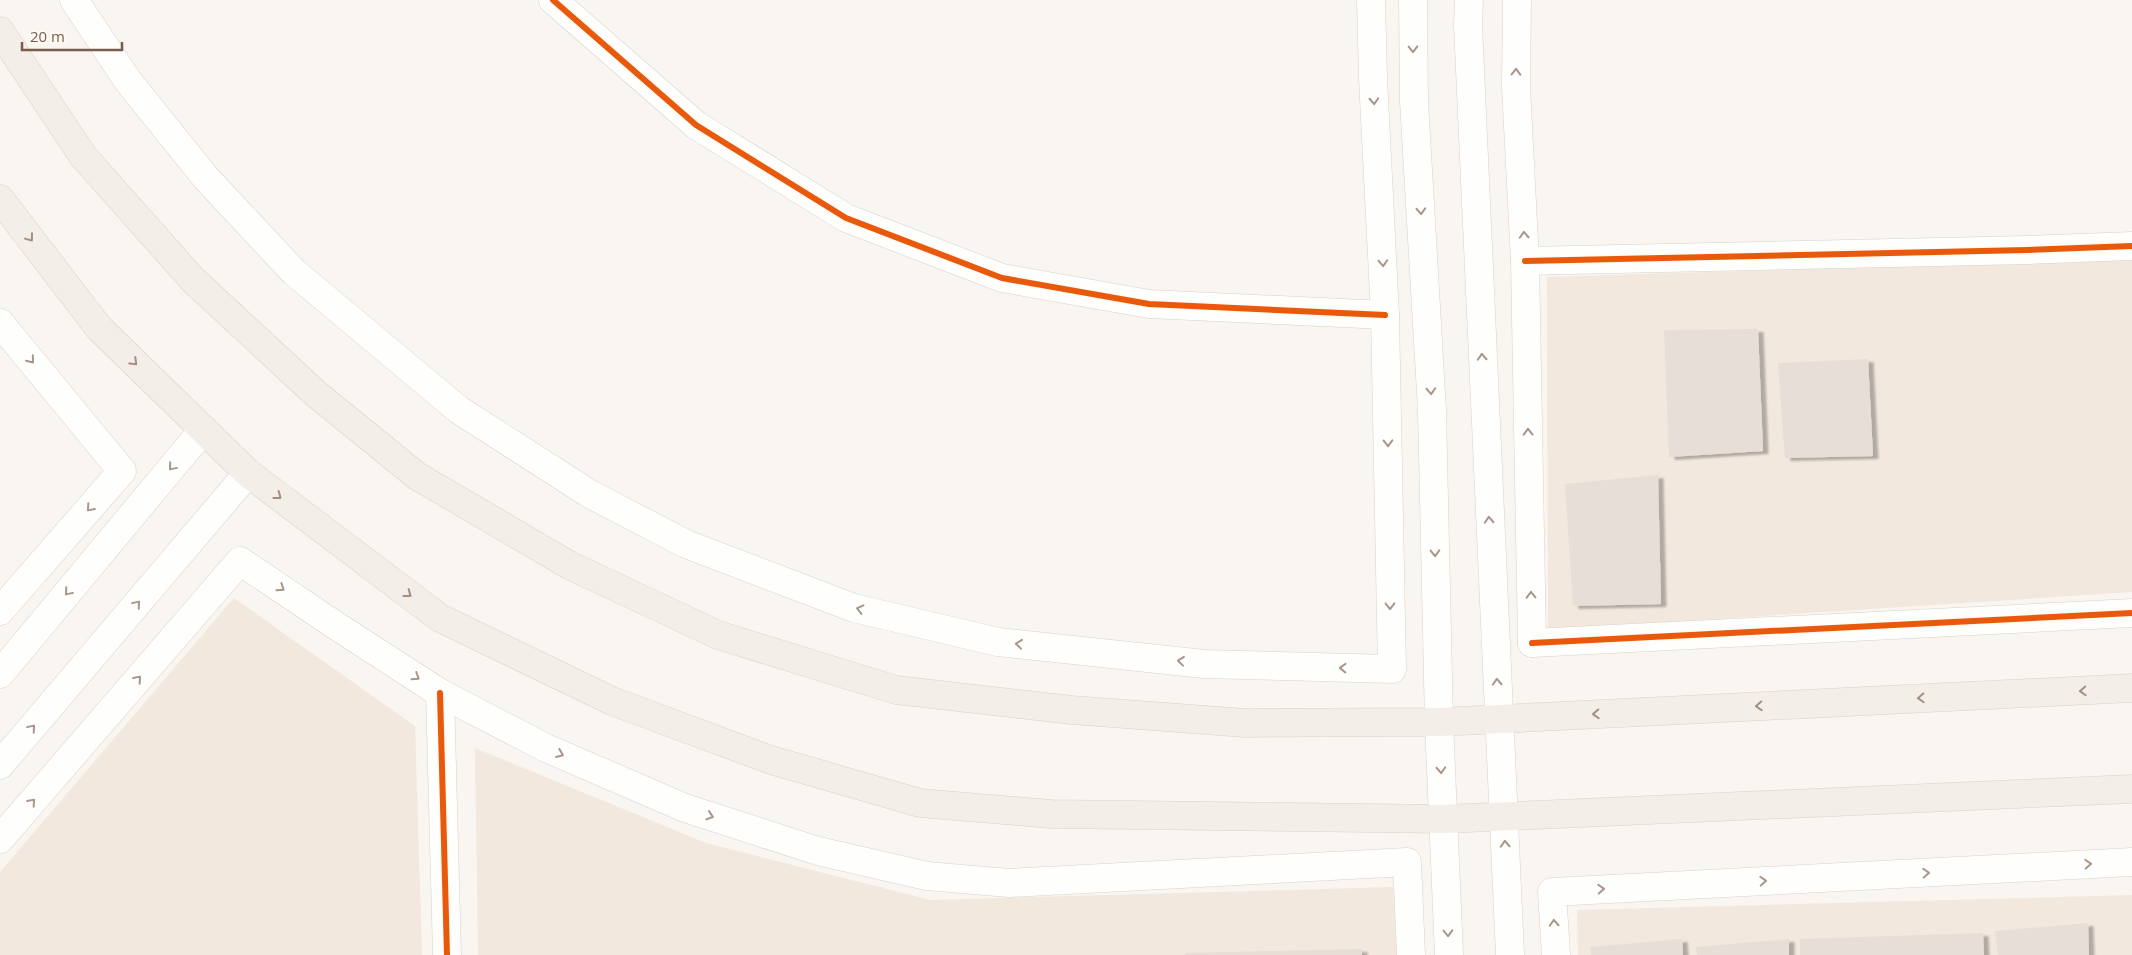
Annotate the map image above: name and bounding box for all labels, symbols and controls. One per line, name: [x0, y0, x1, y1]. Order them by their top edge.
scale bar: [22, 20, 122, 52]
text: 20 m: [30, 26, 65, 46]
one-way arrow: [1408, 45, 1418, 53]
one-way arrow: [1511, 68, 1521, 76]
one-way arrow: [1368, 97, 1379, 105]
one-way arrow: [1415, 207, 1426, 215]
one-way arrow: [1518, 230, 1529, 238]
one-way arrow: [24, 232, 32, 241]
one-way arrow: [1377, 260, 1388, 268]
one-way arrow: [1476, 353, 1487, 361]
one-way arrow: [25, 355, 34, 364]
one-way arrow: [128, 356, 137, 365]
one-way arrow: [1426, 387, 1437, 395]
one-way arrow: [1523, 428, 1533, 436]
one-way arrow: [1382, 440, 1393, 448]
one-way arrow: [169, 461, 177, 470]
one-way arrow: [272, 491, 281, 499]
one-way arrow: [87, 502, 96, 511]
one-way arrow: [1484, 515, 1495, 523]
one-way arrow: [1430, 549, 1441, 557]
one-way arrow: [275, 582, 284, 591]
one-way arrow: [66, 586, 74, 595]
one-way arrow: [402, 588, 412, 597]
one-way arrow: [1526, 590, 1536, 598]
one-way arrow: [131, 601, 139, 610]
one-way arrow: [1385, 602, 1396, 610]
one-way arrow: [856, 604, 865, 615]
one-way arrow: [1015, 639, 1023, 650]
one-way arrow: [1176, 656, 1184, 667]
one-way arrow: [1339, 663, 1346, 673]
one-way arrow: [411, 671, 420, 681]
one-way arrow: [132, 676, 141, 685]
one-way arrow: [1491, 678, 1502, 686]
one-way arrow: [2079, 685, 2087, 696]
one-way arrow: [1917, 693, 1925, 704]
one-way arrow: [1754, 701, 1762, 712]
one-way arrow: [1592, 709, 1600, 720]
one-way arrow: [26, 725, 34, 734]
one-way arrow: [555, 747, 564, 758]
one-way arrow: [1436, 767, 1447, 775]
one-way arrow: [26, 799, 35, 808]
one-way arrow: [705, 810, 713, 820]
one-way arrow: [1499, 840, 1510, 848]
one-way arrow: [2084, 859, 2092, 870]
one-way arrow: [1922, 867, 1930, 878]
one-way arrow: [1760, 876, 1768, 887]
one-way arrow: [1597, 884, 1605, 895]
one-way arrow: [1548, 919, 1559, 927]
one-way arrow: [1443, 929, 1453, 937]

